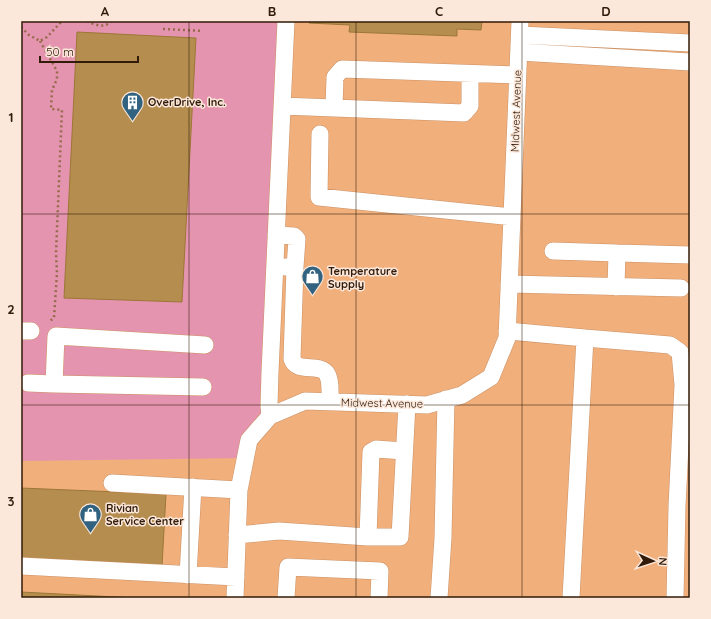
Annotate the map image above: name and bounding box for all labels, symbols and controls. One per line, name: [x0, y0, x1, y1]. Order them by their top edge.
text: A: [101, 3, 110, 19]
text: B: [268, 3, 276, 19]
text: C: [435, 3, 443, 19]
text: D: [601, 3, 611, 19]
scale bar: [40, 38, 138, 64]
text: 50 m: [46, 44, 74, 59]
street label: Midwest Avenue: [508, 70, 524, 152]
building icon: OverDrive, Inc.: [119, 89, 145, 122]
place label: OverDrive, Inc.: [148, 95, 226, 109]
text: 1: [8, 109, 14, 125]
shop icon: Temperature Supply: [299, 264, 325, 297]
place label: Temperature Supply: [328, 264, 398, 291]
text: 2: [7, 301, 15, 317]
street label: Midwest Avenue: [341, 395, 423, 411]
text: 3: [8, 493, 15, 509]
shop icon: Rivian Service Center: [78, 501, 104, 534]
place label: Rivian Service Center: [106, 501, 184, 528]
north arrow: [633, 541, 673, 581]
text: N: [656, 557, 670, 566]

